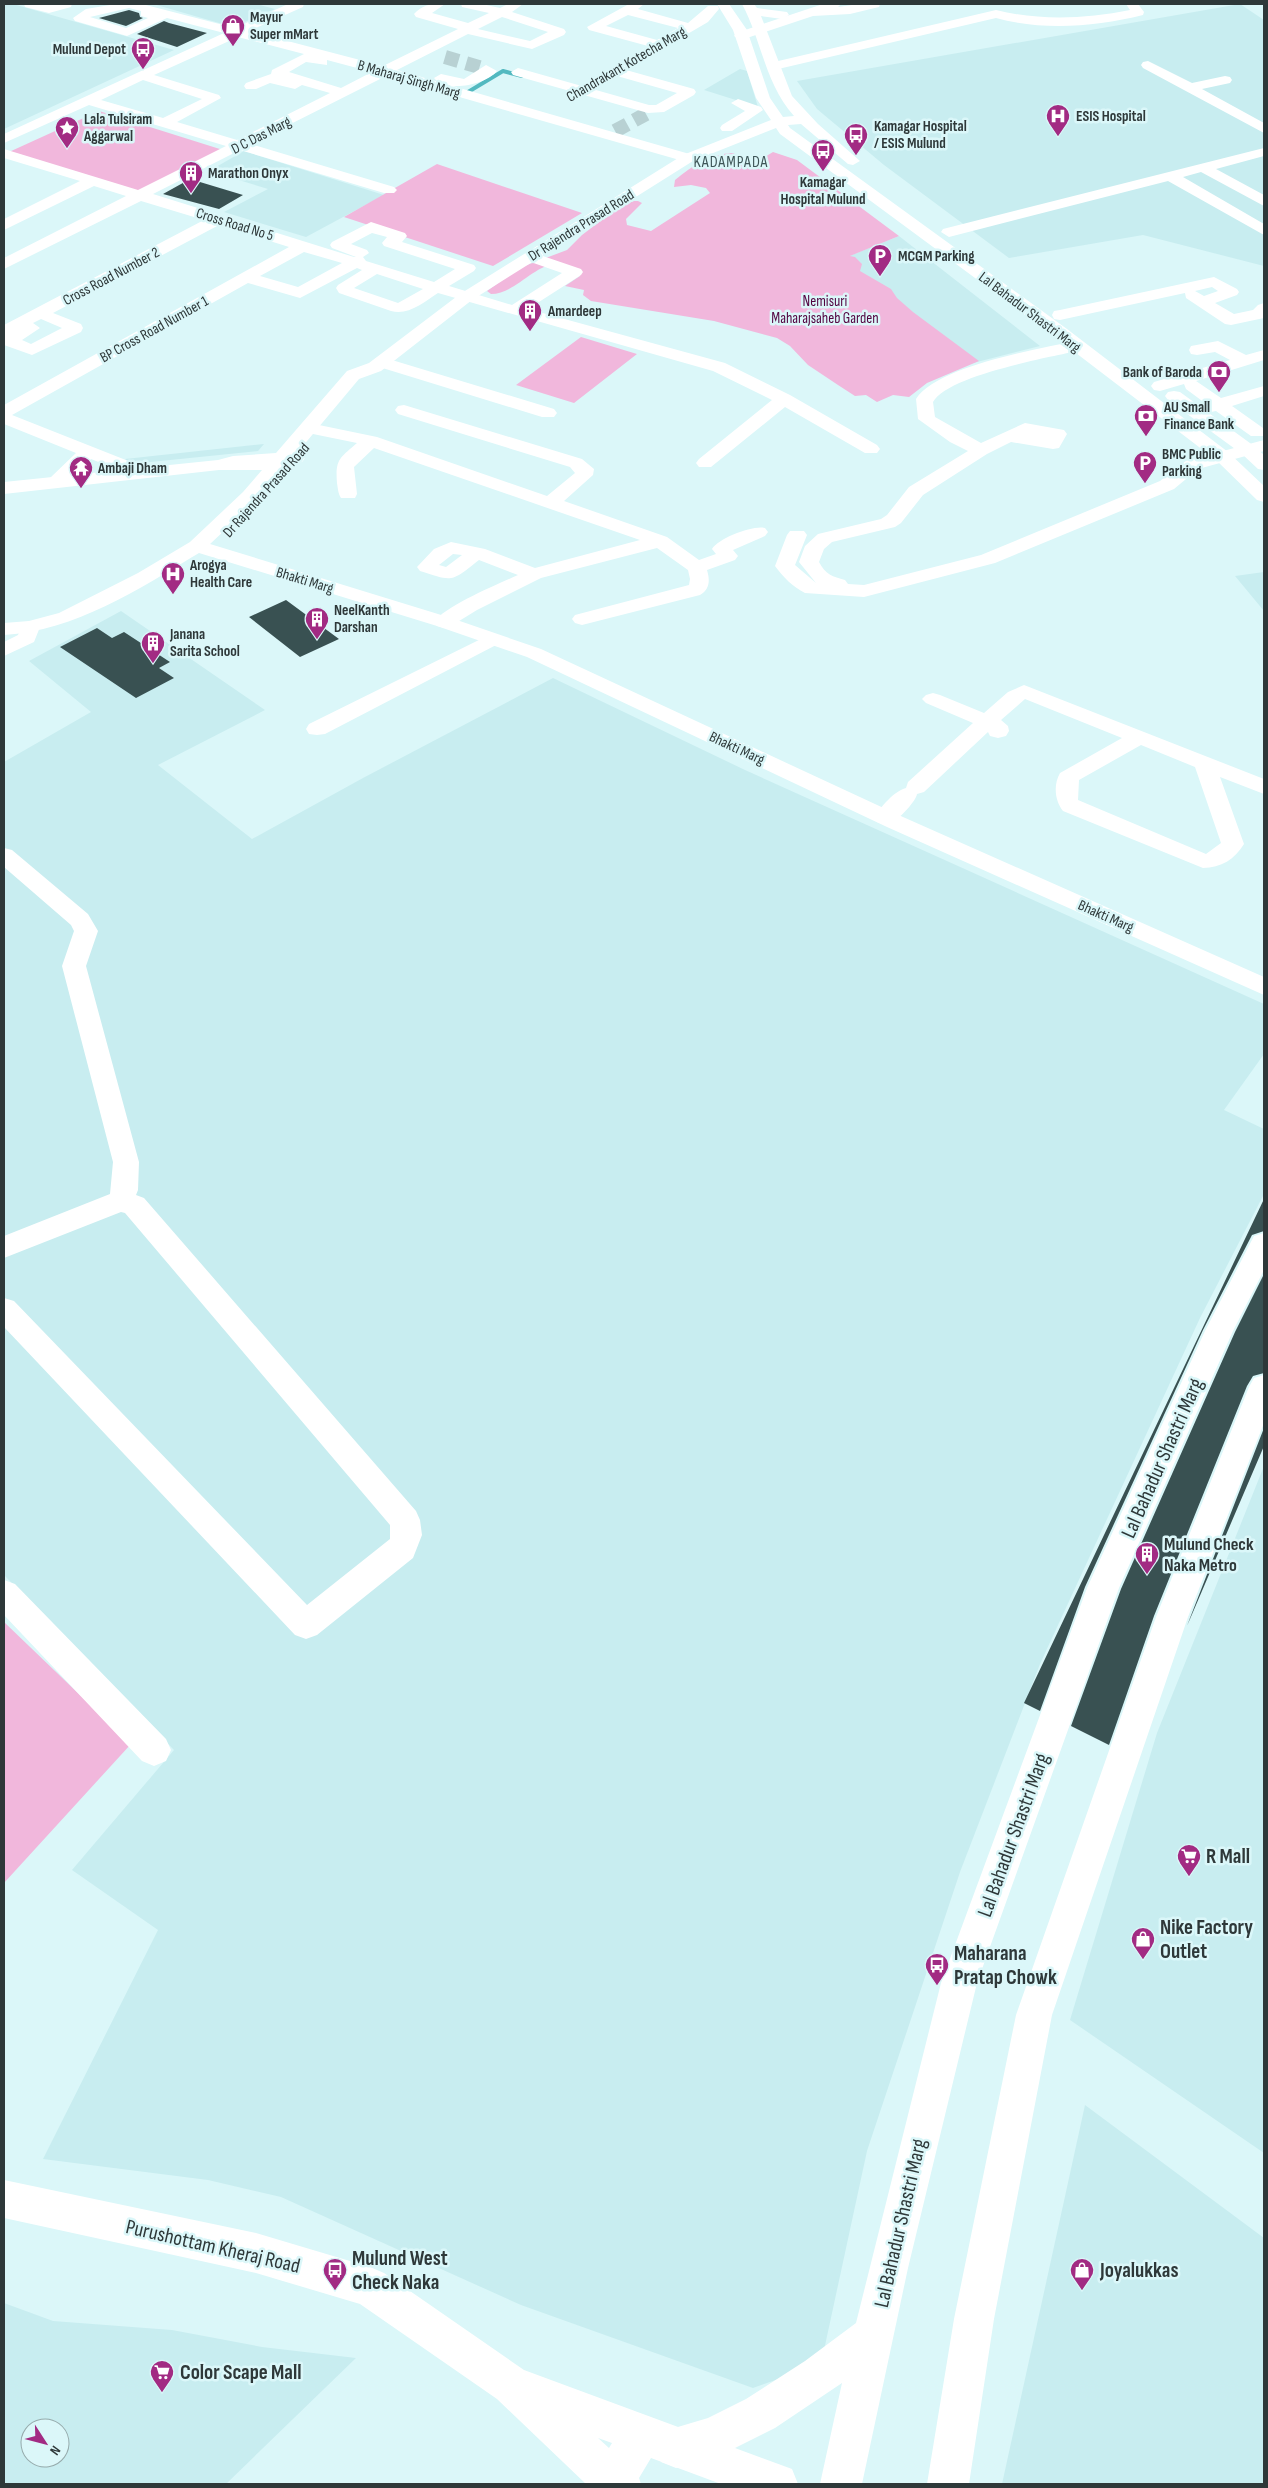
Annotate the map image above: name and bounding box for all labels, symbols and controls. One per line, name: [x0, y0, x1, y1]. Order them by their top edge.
place label: Mayur Super mMart: [250, 8, 319, 44]
shop icon: Mayur Super mMart: [220, 13, 246, 47]
street label: Chandrakant Kotecha Marg: [563, 22, 690, 107]
bus stop icon: Mulund Depot: [130, 36, 156, 70]
place label: Mulund Depot: [53, 40, 126, 59]
street label: B Maharaj Singh Marg: [355, 56, 462, 103]
hospital icon: ESIS Hospital: [1045, 103, 1071, 137]
place label: ESIS Hospital: [1076, 107, 1146, 126]
place label: Lala Tulsiram Aggarwal: [83, 110, 152, 146]
street label: D C Das Marg: [228, 112, 294, 159]
place icon: Lala Tulsiram Aggarwal: [54, 115, 80, 149]
place label: Kamagar Hospital / ESIS Mulund: [874, 117, 967, 153]
bus stop icon: Kamagar Hospital / ESIS Mulund: [843, 122, 869, 156]
bus stop icon: Kamagar Hospital Mulund: [810, 138, 836, 172]
district label: KADAMPADA: [694, 153, 768, 172]
building icon: Marathon Onyx: [178, 160, 204, 194]
place label: Marathon Onyx: [208, 164, 289, 183]
place label: Kamagar Hospital Mulund: [780, 173, 866, 209]
street label: Dr Rajendra Prasad Road: [525, 185, 638, 266]
street label: Cross Road No 5: [194, 204, 276, 245]
street label: Cross Road Number 2: [60, 243, 163, 310]
parking icon: MCGM Parking: [867, 243, 893, 277]
place label: MCGM Parking: [898, 247, 975, 266]
street label: Lal Bahadur Shastri Marg: [975, 268, 1085, 357]
street label: BP Cross Road Number 1: [97, 291, 212, 367]
park label: Nemisuri Maharajsaheb Garden: [771, 292, 879, 328]
building icon: Amardeep: [517, 298, 543, 332]
place label: Amardeep: [547, 302, 602, 321]
bank icon: Bank of Baroda: [1206, 359, 1232, 393]
place label: Bank of Baroda: [1123, 363, 1202, 382]
place label: AU Small Finance Bank: [1163, 398, 1235, 434]
bank icon: AU Small Finance Bank: [1133, 403, 1159, 437]
street label: Dr Rajendra Prasad Road: [219, 439, 314, 542]
place label: BMC Public Parking: [1162, 445, 1221, 481]
parking icon: BMC Public Parking: [1132, 450, 1158, 484]
temple icon: Ambaji Dham: [68, 455, 94, 489]
place label: Ambaji Dham: [97, 459, 167, 478]
place label: Arogya Health Care: [189, 556, 252, 592]
hospital icon: Arogya Health Care: [160, 561, 186, 595]
street label: Bhakti Marg: [274, 563, 336, 598]
place label: NeelKanth Darshan: [334, 601, 390, 637]
building icon: NeelKanth Darshan: [304, 606, 330, 640]
place label: Janana Sarita School: [169, 625, 240, 661]
building icon: Janana Sarita School: [140, 630, 166, 664]
street label: Bhakti Marg: [706, 727, 768, 770]
street label: Bhakti Marg: [1075, 896, 1137, 937]
street label: Lal Bahadur Shastri Marg: [1116, 1374, 1209, 1542]
place label: Mulund Check Naka Metro: [1164, 1534, 1254, 1576]
building icon: Mulund Check Naka Metro: [1134, 1541, 1160, 1575]
street label: Lal Bahadur Shastri Marg: [972, 1750, 1055, 1920]
supermarket icon: R Mall: [1176, 1843, 1202, 1877]
place label: R Mall: [1206, 1844, 1250, 1869]
place label: Nike Factory Outlet: [1160, 1915, 1253, 1964]
shop icon: Nike Factory Outlet: [1130, 1926, 1156, 1960]
place label: Maharana Pratap Chowk: [954, 1941, 1057, 1990]
bus stop icon: Maharana Pratap Chowk: [924, 1952, 950, 1986]
street label: Lal Bahadur Shastri Marg: [869, 2136, 932, 2310]
street label: Purushottam Kheraj Road: [123, 2214, 302, 2279]
place label: Mulund West Check Naka: [352, 2246, 448, 2295]
bus stop icon: Mulund West Check Naka: [322, 2257, 348, 2291]
shop icon: Joyalukkas: [1069, 2257, 1095, 2291]
place label: Joyalukkas: [1099, 2258, 1179, 2283]
supermarket icon: Color Scape Mall: [149, 2359, 175, 2393]
place label: Color Scape Mall: [180, 2360, 301, 2385]
north arrow: [20, 2418, 70, 2468]
text: N: [46, 2442, 64, 2458]

